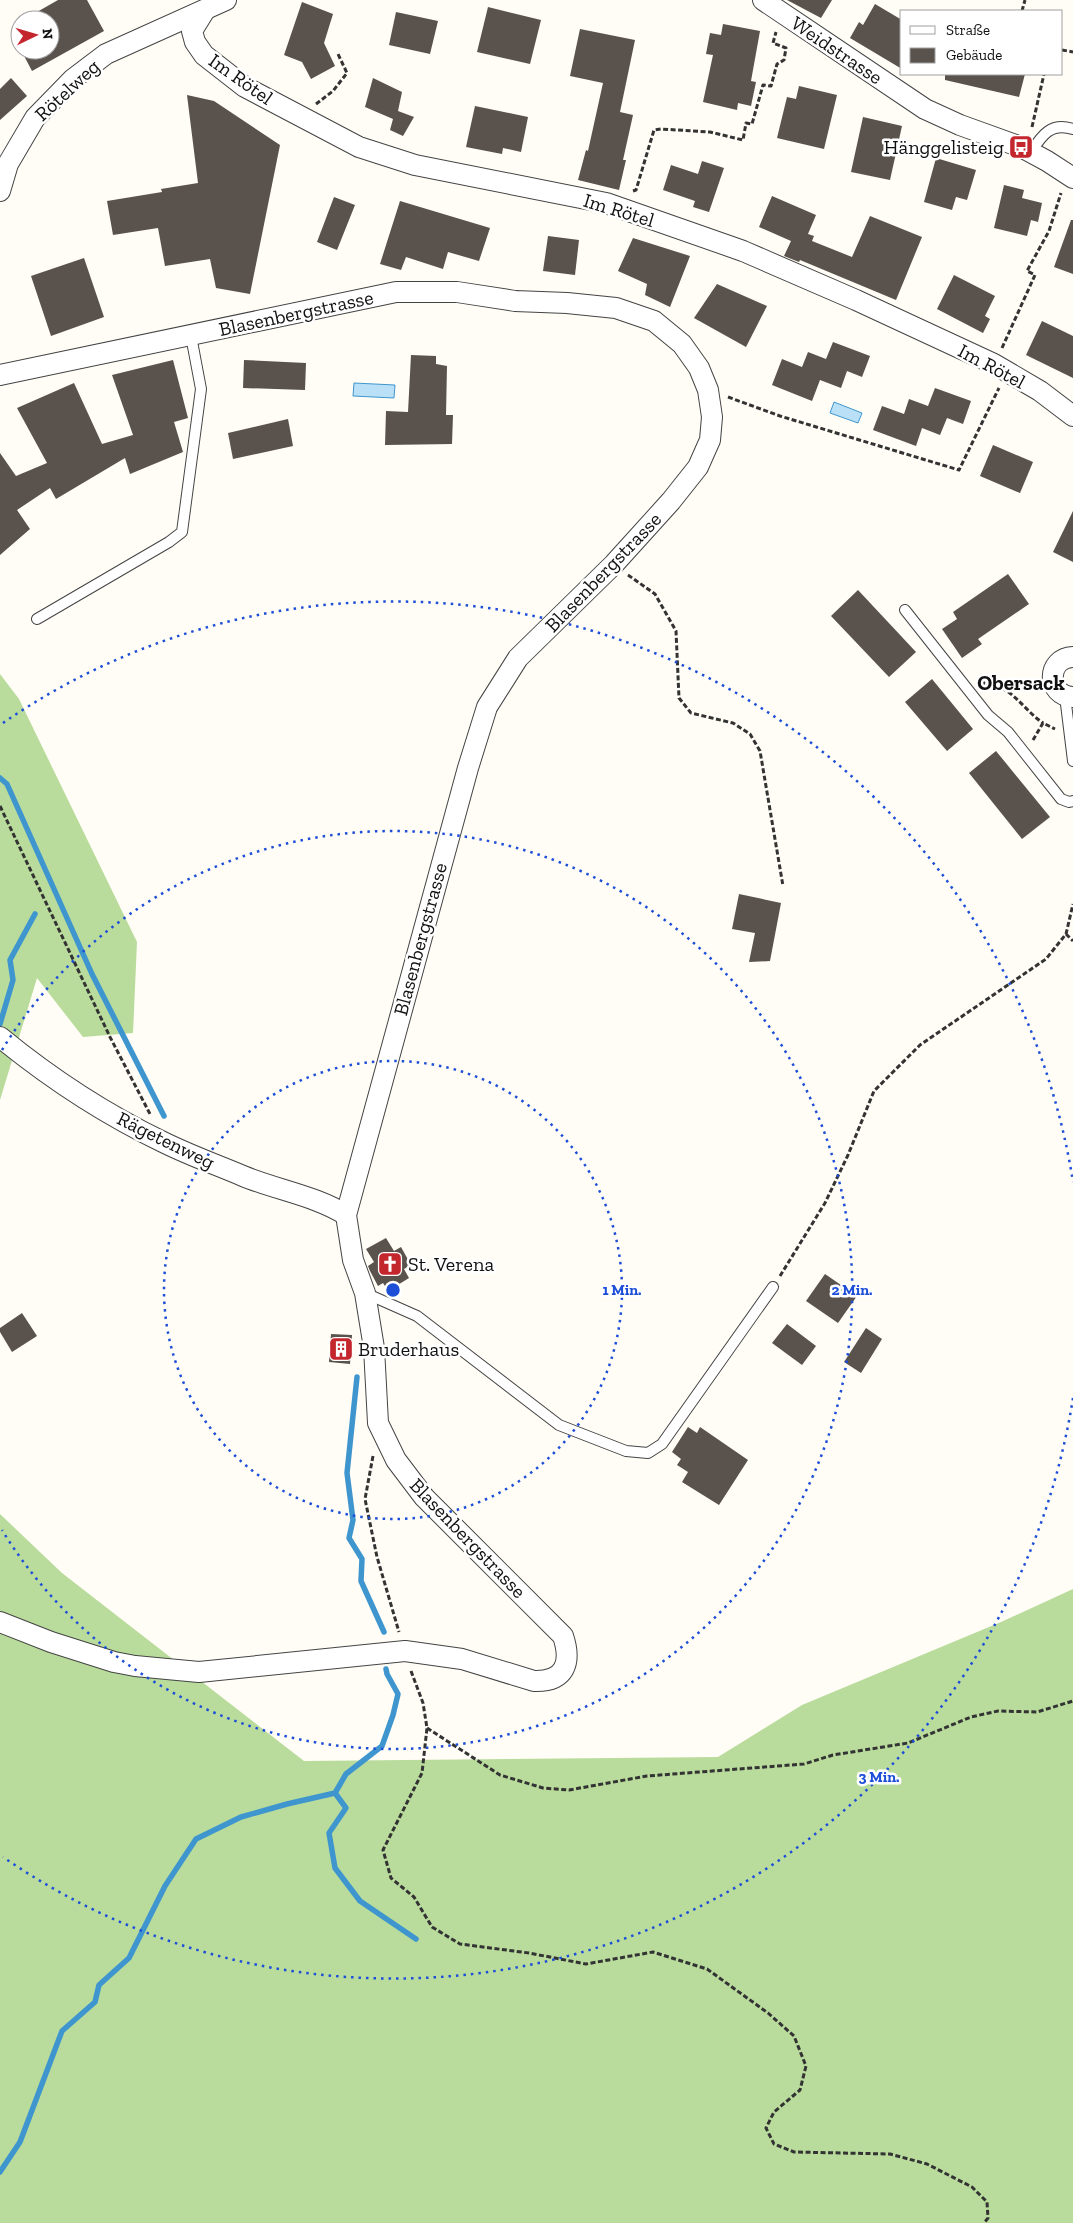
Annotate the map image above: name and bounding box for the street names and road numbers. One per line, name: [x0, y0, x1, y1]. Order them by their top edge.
street label: Weidstrasse: [787, 11, 887, 89]
street label: Im Rötel: [204, 48, 278, 110]
street label: Rötelweg: [30, 54, 104, 126]
street label: Im Rötel: [581, 188, 657, 232]
street label: Blasenbergstrasse: [217, 285, 375, 341]
street label: Im Rötel: [954, 338, 1030, 394]
street label: Blasenbergstrasse: [540, 507, 666, 637]
street label: Blasenbergstrasse: [388, 860, 452, 1018]
street label: Rägetenweg: [113, 1106, 219, 1174]
street label: Blasenbergstrasse: [405, 1473, 531, 1603]

